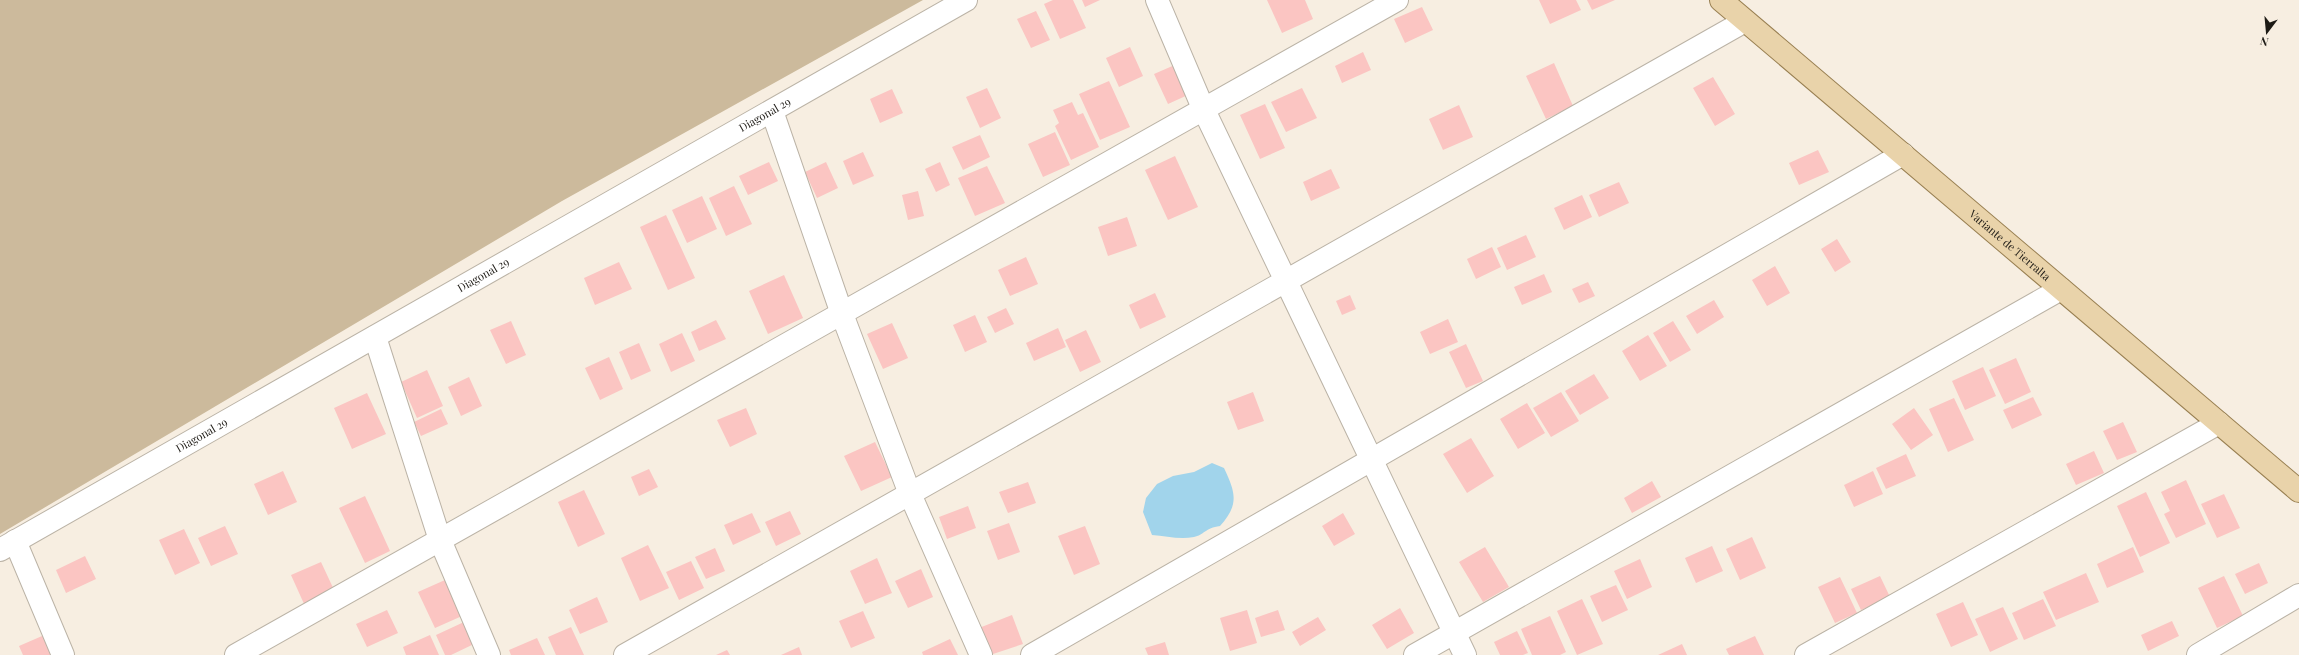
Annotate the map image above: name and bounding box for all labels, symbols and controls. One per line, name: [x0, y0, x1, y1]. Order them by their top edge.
north arrow: [2247, 12, 2287, 52]
text: N: [2258, 34, 2270, 50]
street label: Diagonal 29: [736, 93, 793, 135]
street label: Variante de Tierralta: [1966, 206, 2054, 284]
street label: Diagonal 29: [454, 254, 512, 295]
street label: Diagonal 29: [173, 414, 230, 455]

